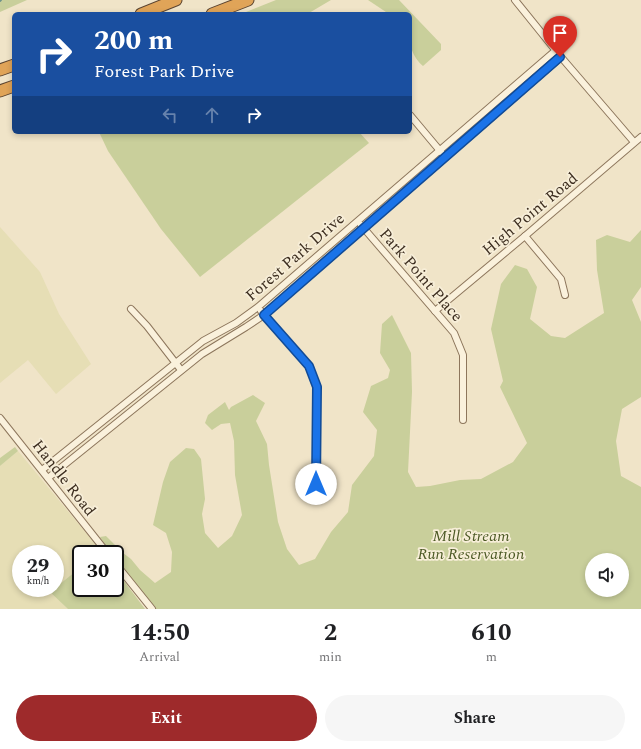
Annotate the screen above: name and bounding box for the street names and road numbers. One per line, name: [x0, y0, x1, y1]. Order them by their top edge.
street label: High Point Road: [477, 167, 583, 261]
street label: Forest Park Drive: [240, 207, 350, 307]
street label: Park Point Place: [373, 223, 469, 327]
street label: Handle Road: [26, 435, 102, 522]

